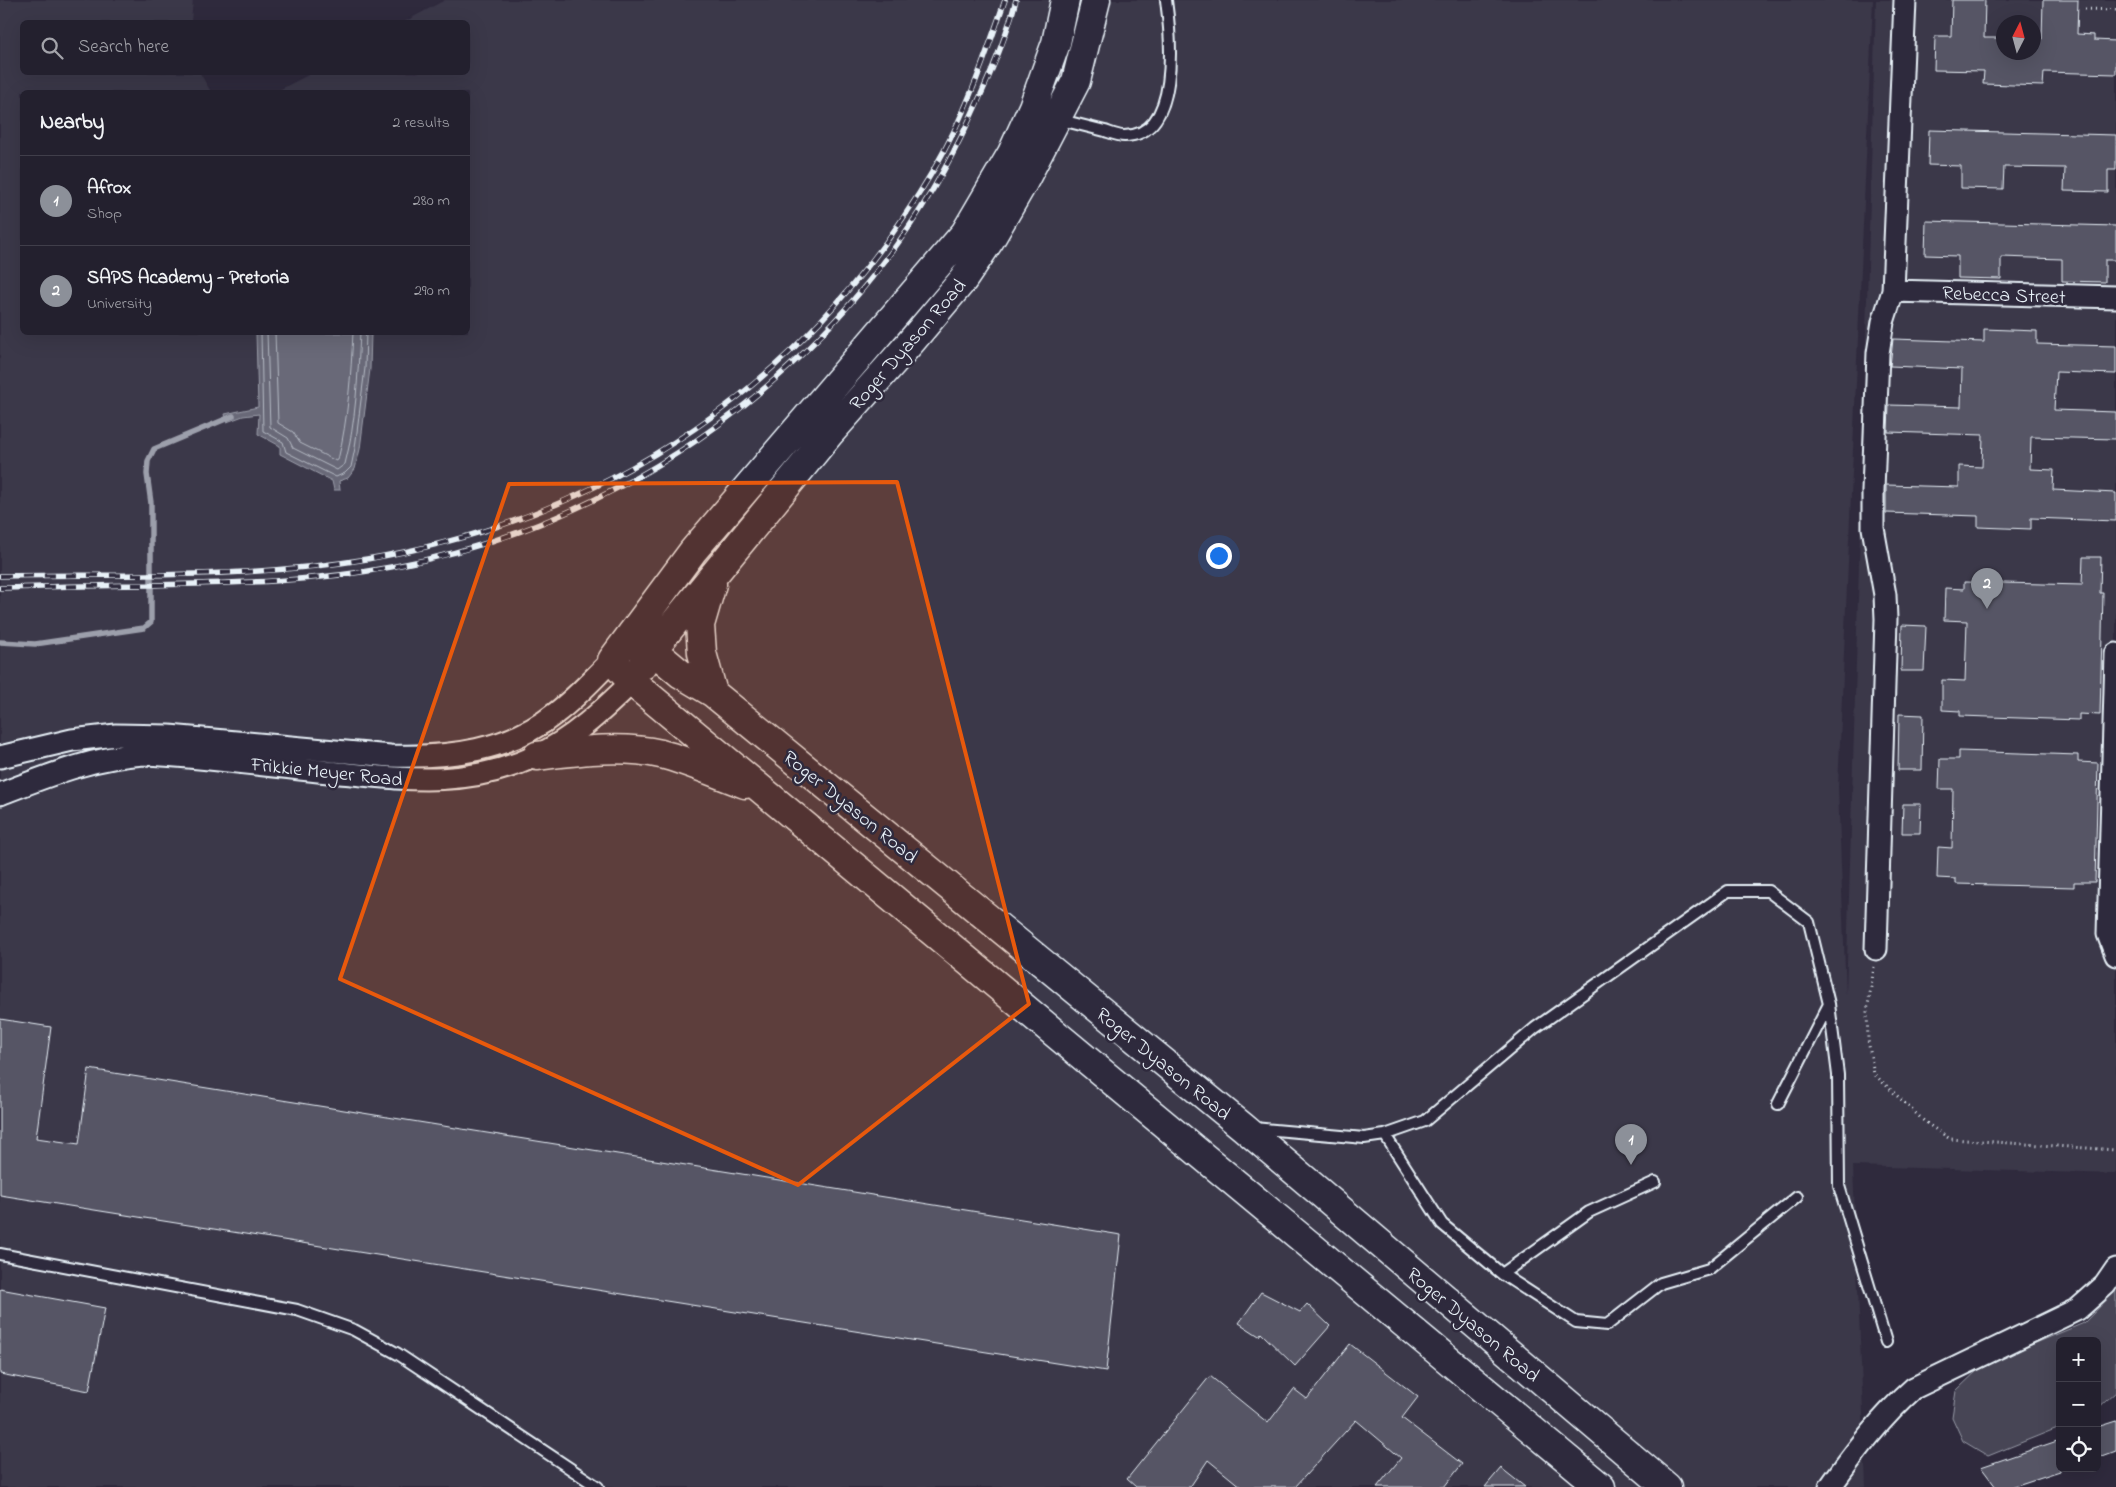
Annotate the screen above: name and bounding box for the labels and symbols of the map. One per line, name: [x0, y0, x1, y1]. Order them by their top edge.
north arrow: [1996, 15, 2041, 60]
street label: Roger Dyason Road: [843, 273, 975, 419]
street label: Rebecca Street: [1942, 280, 2066, 313]
your location: [1206, 543, 1232, 569]
pin: 2: [1971, 568, 2003, 609]
street label: Roger Dyason Road: [775, 744, 923, 872]
street label: Frikkie Meyer Road: [249, 751, 404, 796]
street label: Roger Dyason Road: [1088, 1001, 1236, 1129]
pin: 1: [1615, 1124, 1647, 1165]
street label: Roger Dyason Road: [1399, 1261, 1545, 1391]

